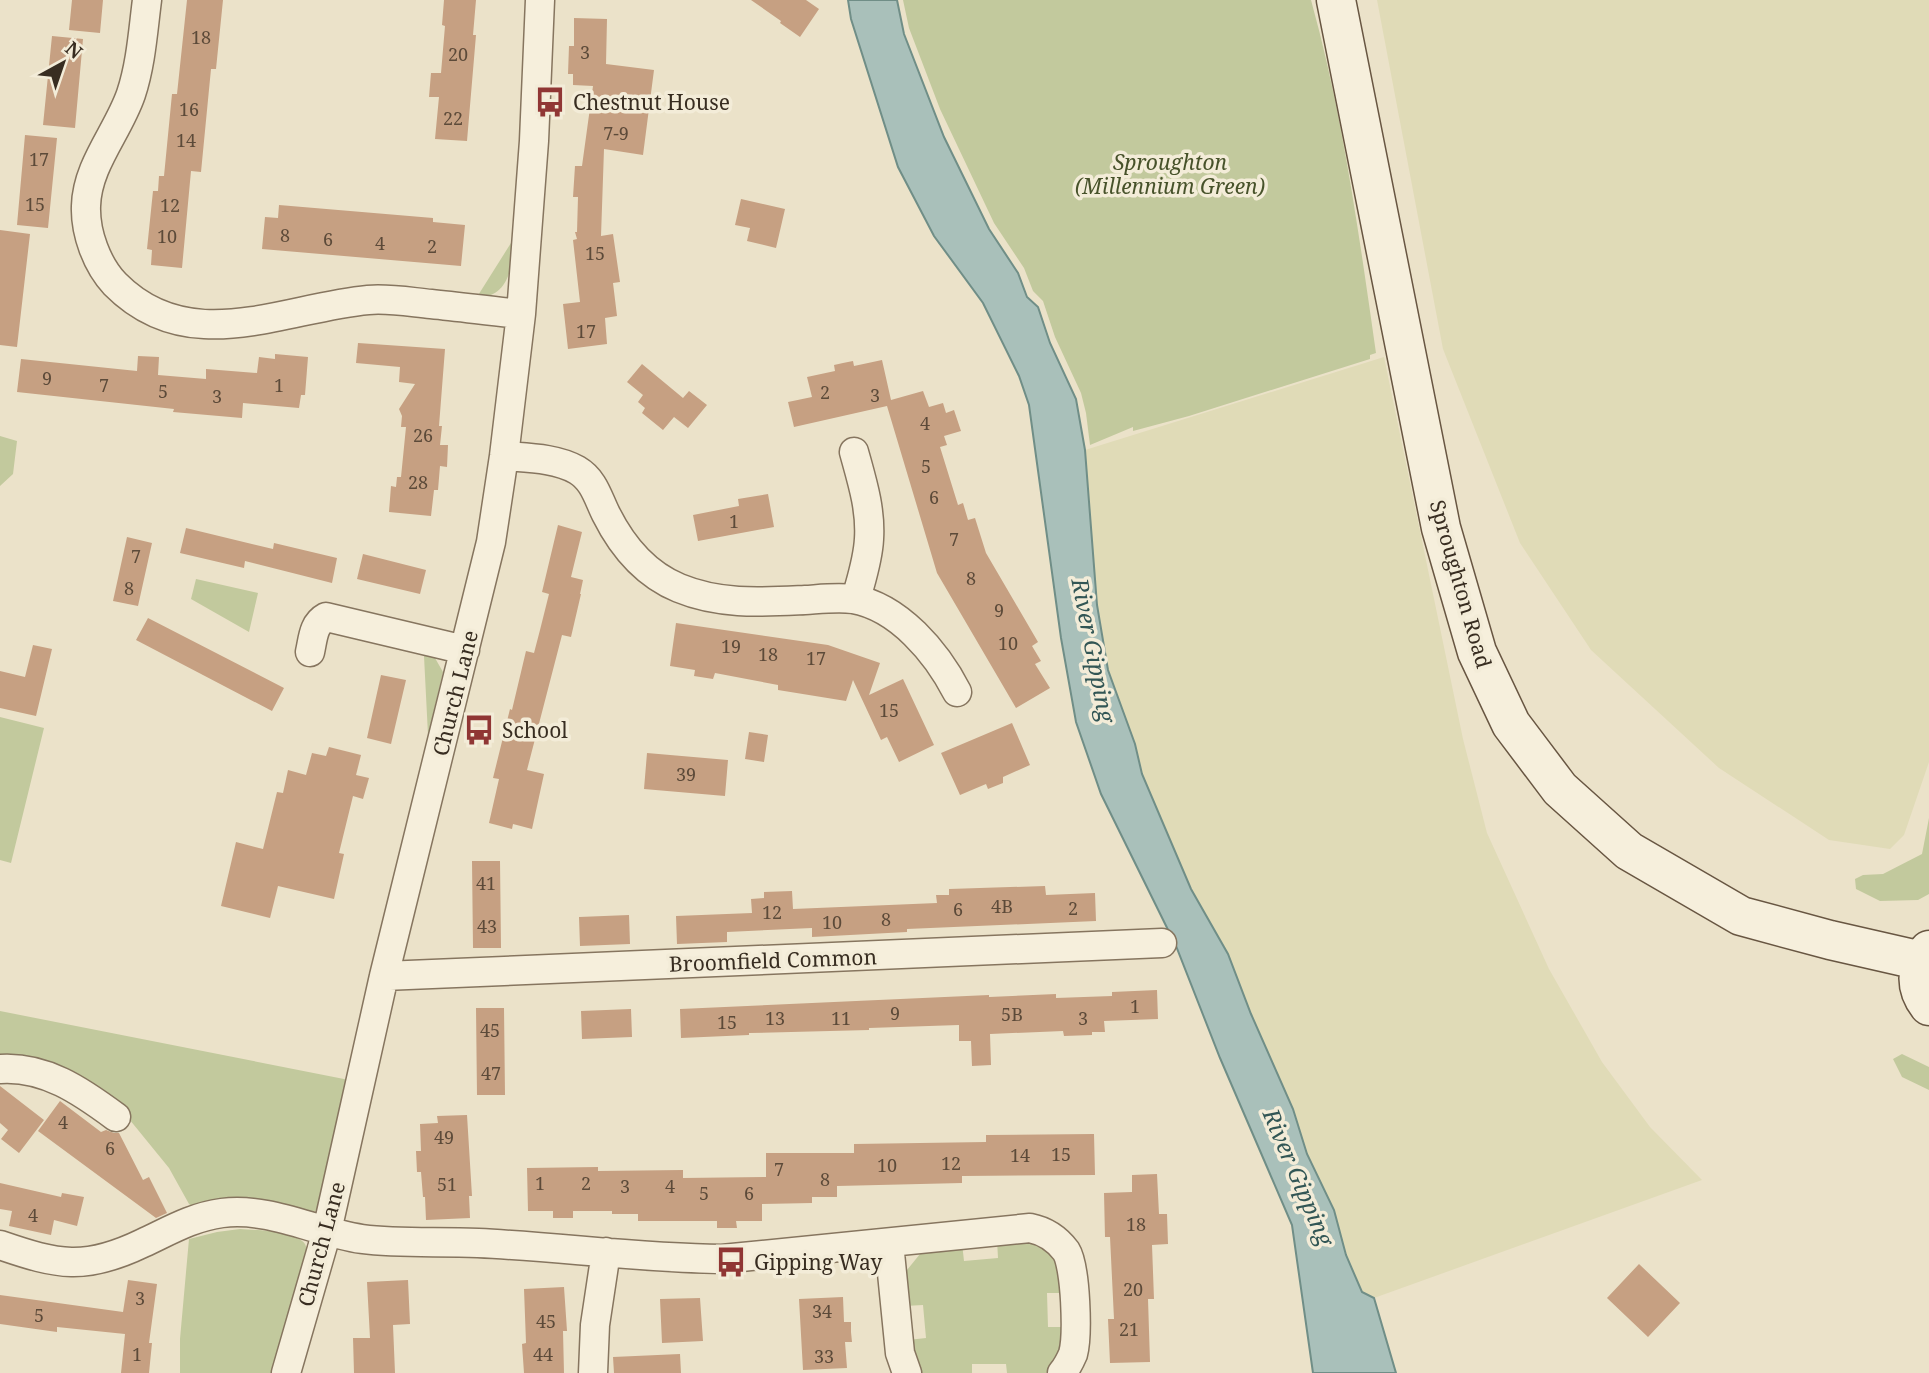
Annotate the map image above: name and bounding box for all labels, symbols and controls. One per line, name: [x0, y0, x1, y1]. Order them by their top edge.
house number: 18: [191, 25, 211, 49]
north arrow: [28, 28, 98, 98]
text: N: [60, 35, 88, 65]
house number: 3: [580, 40, 590, 64]
house number: 20: [448, 42, 468, 66]
bus stop icon: Chestnut House: [533, 85, 567, 119]
place label: Chestnut House: [573, 88, 730, 116]
house number: 16: [179, 97, 199, 121]
house number: 22: [443, 106, 463, 130]
house number: 7-9: [603, 121, 629, 145]
house number: 14: [176, 128, 196, 152]
house number: 17: [29, 147, 49, 171]
park label: Sproughton (Millennium Green): [1075, 148, 1265, 200]
house number: 15: [25, 192, 45, 216]
house number: 12: [160, 193, 180, 217]
house number: 8: [280, 223, 290, 247]
house number: 10: [157, 224, 177, 248]
house number: 6: [323, 227, 333, 251]
house number: 4: [375, 231, 385, 255]
house number: 2: [427, 234, 437, 258]
house number: 15: [585, 241, 605, 265]
house number: 17: [576, 319, 596, 343]
house number: 9: [42, 366, 52, 390]
house number: 7: [99, 373, 109, 397]
house number: 1: [274, 373, 284, 397]
house number: 5: [158, 379, 168, 403]
house number: 2: [820, 380, 830, 404]
house number: 3: [870, 383, 880, 407]
house number: 3: [212, 384, 222, 408]
house number: 4: [920, 411, 930, 435]
house number: 26: [413, 423, 433, 447]
house number: 5: [921, 454, 931, 478]
house number: 28: [408, 470, 428, 494]
house number: 6: [929, 485, 939, 509]
street label: Sproughton Road: [1424, 497, 1498, 671]
house number: 1: [729, 509, 739, 533]
house number: 7: [949, 527, 959, 551]
house number: 7: [131, 544, 141, 568]
house number: 8: [966, 566, 976, 590]
water label: River Gipping: [1064, 574, 1124, 726]
house number: 8: [124, 576, 134, 600]
house number: 9: [994, 598, 1004, 622]
street label: Church Lane: [426, 627, 484, 759]
house number: 10: [998, 631, 1018, 655]
house number: 19: [721, 634, 741, 658]
house number: 18: [758, 642, 778, 666]
house number: 17: [806, 646, 826, 670]
house number: 15: [879, 698, 899, 722]
bus stop icon: School: [462, 713, 496, 747]
place label: School: [502, 716, 568, 744]
house number: 39: [676, 762, 696, 786]
house number: 41: [476, 871, 496, 895]
house number: 4B: [991, 894, 1013, 918]
house number: 2: [1068, 896, 1078, 920]
house number: 6: [953, 897, 963, 921]
house number: 12: [762, 900, 782, 924]
house number: 8: [881, 907, 891, 931]
house number: 10: [822, 910, 842, 934]
house number: 43: [477, 914, 497, 938]
street label: Broomfield Common: [669, 942, 877, 978]
house number: 1: [1130, 994, 1140, 1018]
house number: 9: [890, 1001, 900, 1025]
house number: 5B: [1001, 1002, 1023, 1026]
house number: 13: [765, 1006, 785, 1030]
house number: 11: [831, 1006, 851, 1030]
house number: 3: [1078, 1006, 1088, 1030]
house number: 15: [717, 1010, 737, 1034]
house number: 45: [480, 1018, 500, 1042]
house number: 47: [481, 1061, 501, 1085]
water label: River Gipping: [1255, 1103, 1343, 1252]
house number: 4: [58, 1110, 68, 1134]
house number: 49: [434, 1125, 454, 1149]
house number: 6: [105, 1136, 115, 1160]
house number: 15: [1051, 1142, 1071, 1166]
house number: 14: [1010, 1143, 1030, 1167]
house number: 12: [941, 1151, 961, 1175]
house number: 10: [877, 1153, 897, 1177]
house number: 7: [774, 1157, 784, 1181]
house number: 8: [820, 1167, 830, 1191]
house number: 1: [535, 1171, 545, 1195]
house number: 2: [581, 1171, 591, 1195]
house number: 51: [437, 1172, 457, 1196]
house number: 3: [620, 1174, 630, 1198]
house number: 4: [665, 1174, 675, 1198]
street label: Church Lane: [291, 1178, 351, 1310]
house number: 5: [699, 1181, 709, 1205]
house number: 6: [744, 1181, 754, 1205]
house number: 4: [28, 1203, 38, 1227]
house number: 18: [1126, 1212, 1146, 1236]
bus stop icon: Gipping Way: [714, 1245, 748, 1279]
place label: Gipping Way: [754, 1248, 882, 1276]
house number: 20: [1123, 1277, 1143, 1301]
house number: 3: [135, 1286, 145, 1310]
house number: 34: [812, 1299, 832, 1323]
house number: 5: [34, 1303, 44, 1327]
house number: 45: [536, 1309, 556, 1333]
house number: 21: [1119, 1317, 1139, 1341]
house number: 1: [132, 1342, 142, 1366]
house number: 44: [533, 1342, 553, 1366]
house number: 33: [814, 1344, 834, 1368]

